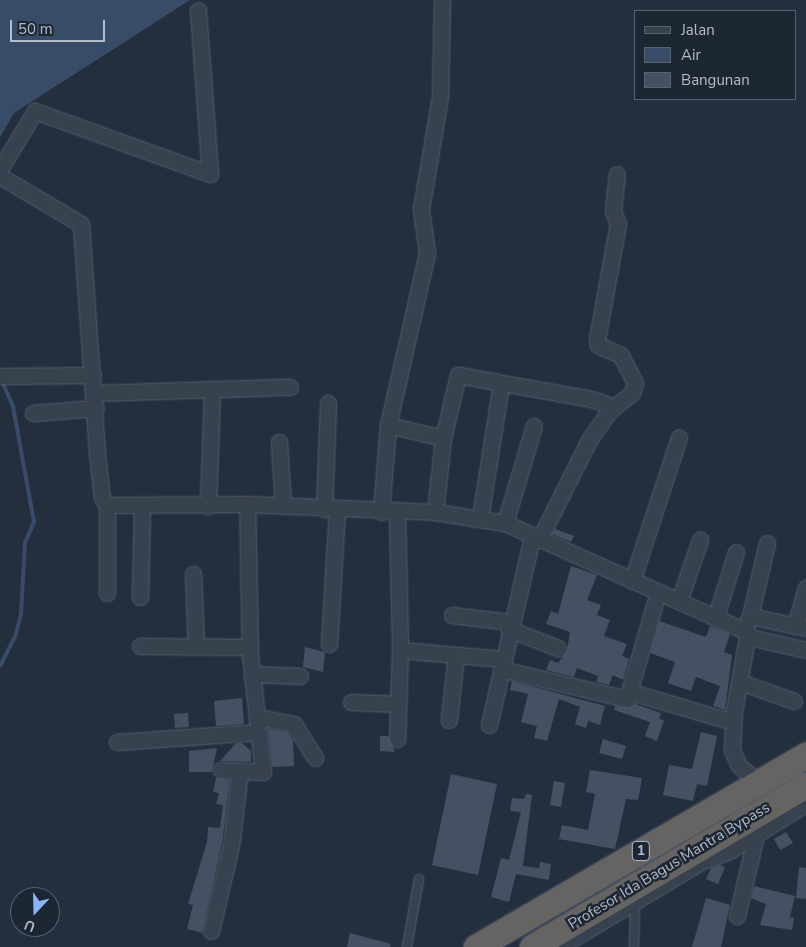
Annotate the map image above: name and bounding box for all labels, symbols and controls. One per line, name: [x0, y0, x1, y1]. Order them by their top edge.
scale bar: [12, 10, 108, 42]
legend: [634, 10, 796, 100]
text: 50 m: [18, 19, 53, 39]
text: Jalan: [681, 20, 715, 40]
text: Air: [681, 45, 701, 65]
text: Bangunan: [681, 70, 750, 90]
street label: Profesor Ida Bagus Mantra Bypass: [565, 799, 773, 933]
road number: 1: [631, 839, 651, 862]
north arrow: [10, 887, 60, 937]
text: U: [22, 915, 38, 936]

